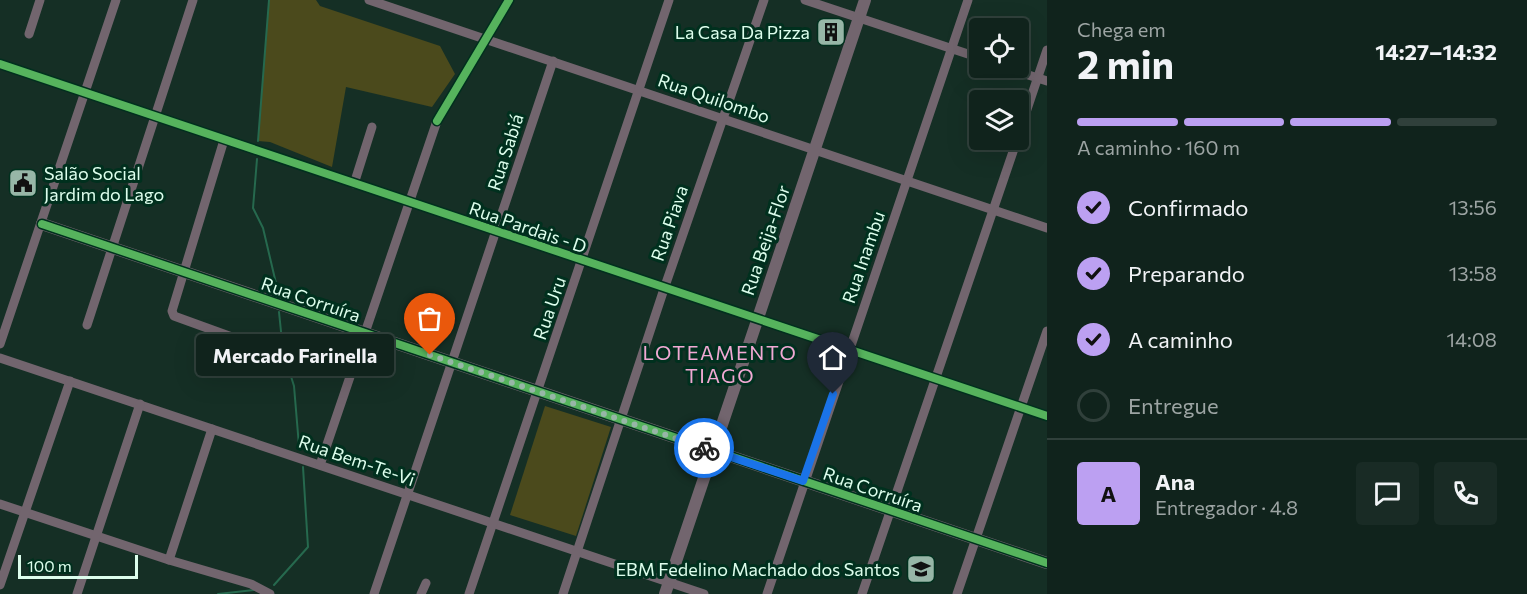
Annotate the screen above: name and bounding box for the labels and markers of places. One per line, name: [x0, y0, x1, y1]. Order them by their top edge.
building icon: La Casa Da Pizza: [815, 16, 847, 48]
place label: La Casa Da Pizza: [675, 21, 810, 43]
place label: Salão Social Jardim do Lago: [44, 162, 164, 205]
public building icon: Salão Social Jardim do Lago: [7, 167, 39, 199]
pin: [404, 293, 455, 355]
pin: [807, 332, 858, 394]
callout: Mercado Farinella: [196, 334, 394, 376]
school or university icon: EBM Fedelino Machado dos Santos: [905, 553, 937, 585]
place label: EBM Fedelino Machado dos Santos: [615, 558, 900, 580]

